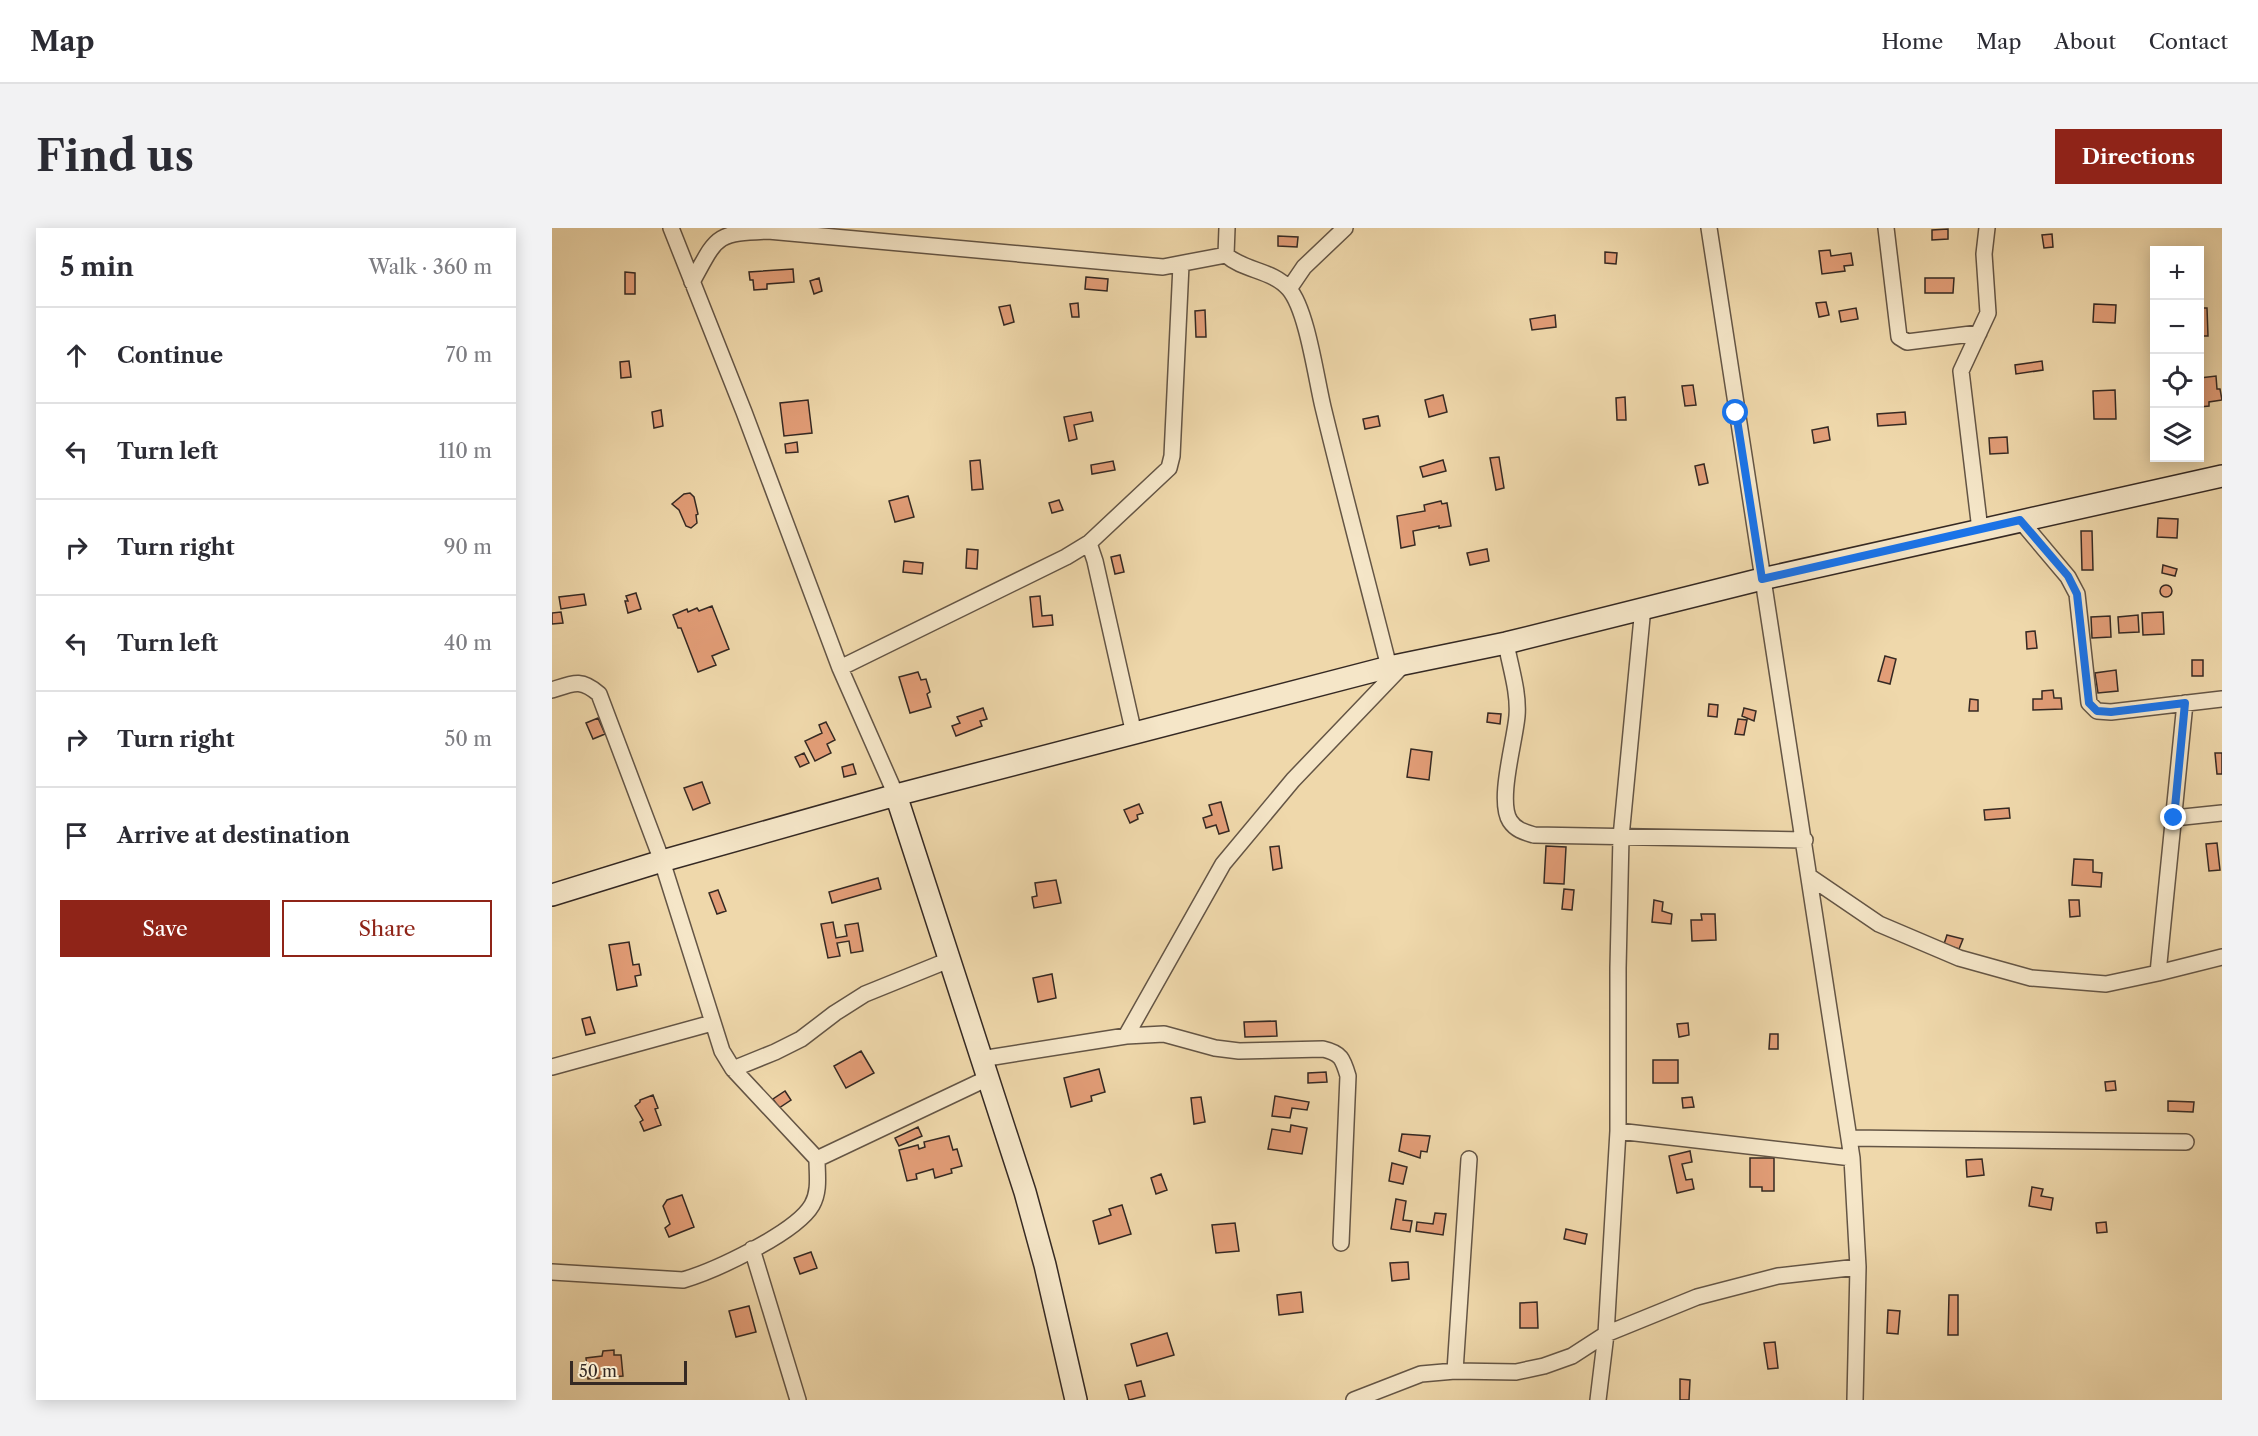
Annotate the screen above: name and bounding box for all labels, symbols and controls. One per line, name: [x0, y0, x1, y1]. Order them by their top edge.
text: Map: [30, 24, 94, 58]
text: Home: [1882, 29, 1943, 54]
text: Map: [1976, 29, 2021, 54]
text: About: [2054, 29, 2116, 54]
text: Contact: [2149, 29, 2228, 54]
button: Directions: [2055, 129, 2222, 184]
text: Find us: [36, 130, 194, 182]
map controls: [2150, 246, 2204, 462]
button: +: [2150, 246, 2204, 300]
text: 5 min: [60, 251, 134, 283]
text: Walk · 360 m: [369, 255, 492, 279]
button: −: [2150, 300, 2204, 354]
icon: ahead: [60, 339, 93, 372]
text: Continue: [117, 342, 223, 369]
text: 70 m: [446, 343, 492, 367]
button: locate: [2150, 354, 2204, 408]
route start: [1722, 399, 1748, 425]
button: layers: [2150, 408, 2204, 462]
icon: left: [60, 435, 93, 468]
text: Turn left: [117, 438, 218, 465]
text: 110 m: [439, 439, 492, 463]
icon: right: [60, 531, 93, 564]
text: Turn right: [117, 534, 235, 561]
text: 90 m: [444, 535, 492, 559]
icon: left: [60, 627, 93, 660]
text: Turn left: [117, 630, 218, 657]
text: 40 m: [444, 631, 492, 655]
icon: right: [60, 723, 93, 756]
text: Turn right: [117, 726, 235, 753]
text: 50 m: [445, 727, 492, 751]
route end: [2160, 804, 2186, 830]
icon: arrive: [60, 819, 93, 852]
text: Arrive at destination: [117, 822, 350, 849]
button: Save: [60, 900, 270, 957]
button: Share: [282, 900, 492, 957]
scale bar: [570, 1358, 687, 1386]
text: 50 m: [579, 1361, 617, 1381]

